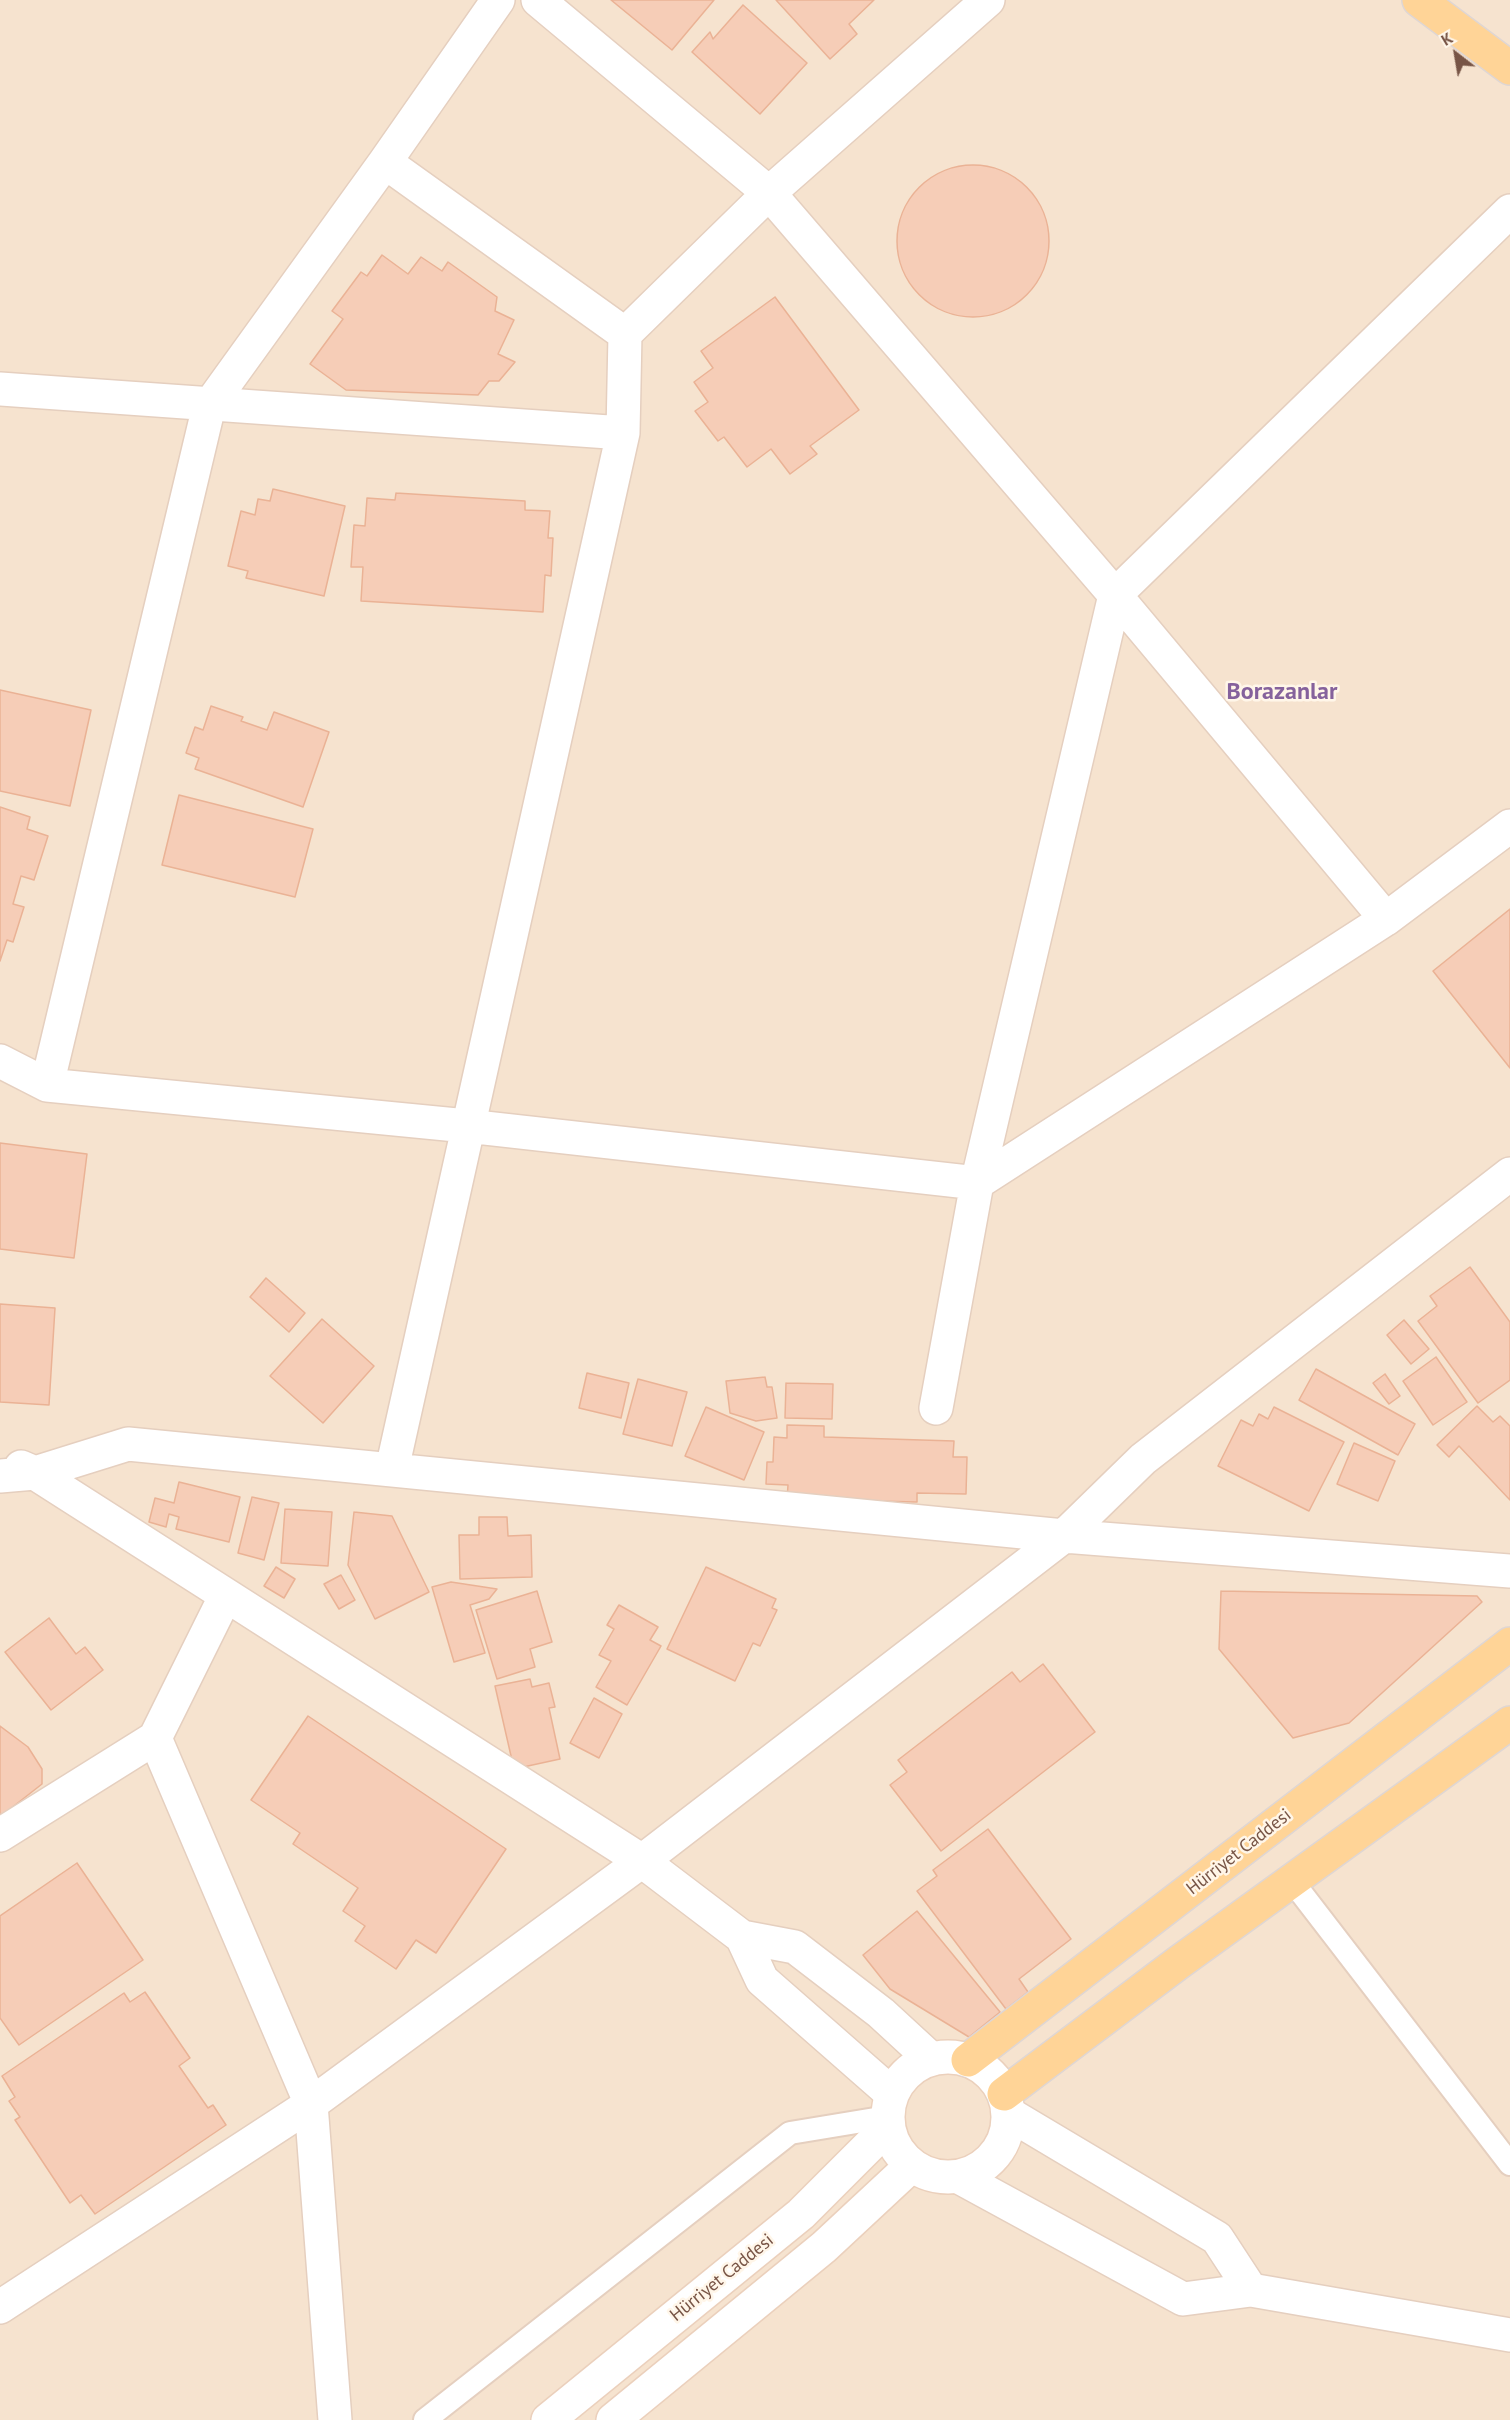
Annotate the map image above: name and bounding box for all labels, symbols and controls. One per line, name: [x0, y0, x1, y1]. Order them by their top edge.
north arrow: [1426, 24, 1486, 84]
text: K: [1437, 27, 1456, 50]
district label: Borazanlar: [1227, 678, 1337, 706]
street label: Hürriyet Caddesi: [1182, 1804, 1296, 1900]
street label: Hürriyet Caddesi: [666, 2230, 778, 2326]

